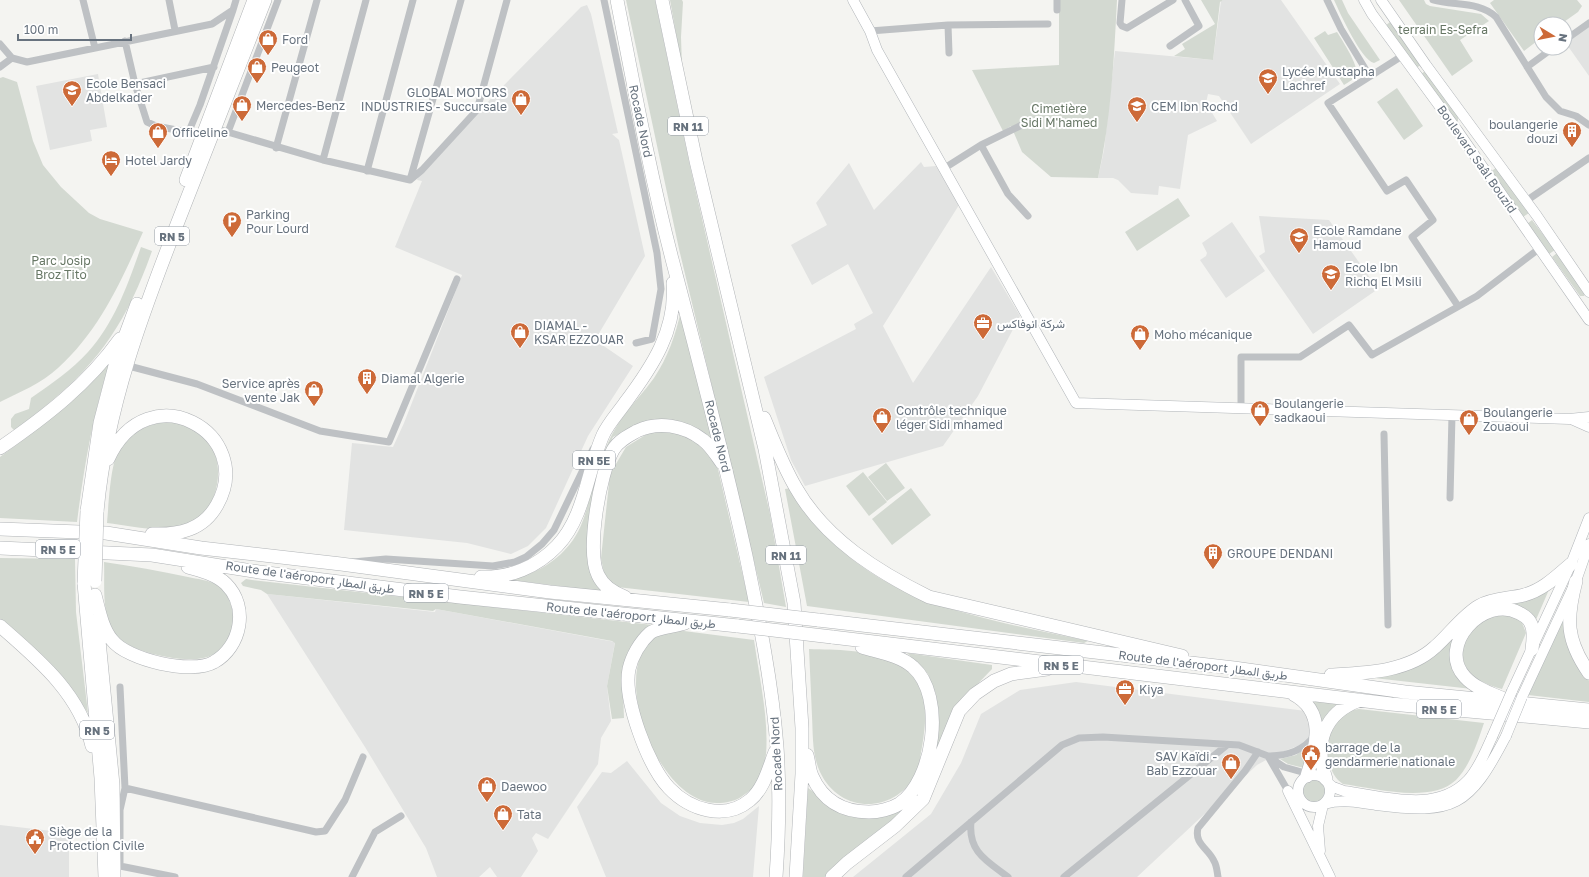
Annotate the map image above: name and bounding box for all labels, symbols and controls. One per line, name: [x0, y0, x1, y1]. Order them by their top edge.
scale bar: [18, 16, 131, 42]
north arrow: [1533, 16, 1573, 56]
text: 100 m: [24, 22, 58, 37]
park label: terrain Es-Sefra: [1398, 22, 1488, 37]
shop icon: Ford: [257, 28, 279, 56]
place label: Ford: [282, 32, 308, 47]
text: N: [1556, 33, 1570, 43]
shop icon: Peugeot: [246, 56, 268, 84]
place label: Peugeot: [271, 60, 320, 75]
place label: Lycée Mustapha Lachref: [1282, 64, 1375, 93]
school or university icon: Lycée Mustapha Lachref: [1257, 67, 1279, 95]
place label: Ecole Bensaci Abdelkader: [86, 76, 166, 105]
school or university icon: Ecole Bensaci Abdelkader: [61, 79, 83, 107]
street label: Rocade Nord: [626, 83, 656, 159]
place label: GLOBAL MOTORS INDUSTRIES - Succursale: [361, 85, 507, 114]
shop icon: GLOBAL MOTORS INDUSTRIES - Succursale: [510, 88, 532, 116]
shop icon: Mercedes-Benz: [231, 94, 253, 122]
school or university icon: CEM Ibn Rochd: [1126, 95, 1148, 123]
place label: Mercedes-Benz: [256, 98, 345, 113]
place label: CEM Ibn Rochd: [1151, 99, 1238, 114]
park label: Cimetière Sidi M'hamed: [1021, 101, 1097, 130]
street label: Boulevard Saâl Bouzid: [1434, 102, 1520, 216]
road number: RN 11: [668, 117, 708, 135]
place label: boulangerie douzi: [1489, 117, 1558, 146]
building icon: boulangerie douzi: [1561, 120, 1583, 148]
shop icon: Officeline: [147, 121, 169, 149]
place label: Officeline: [172, 125, 228, 140]
hotel icon: Hotel Jardy: [100, 149, 122, 177]
place label: Hotel Jardy: [125, 153, 192, 168]
place label: Parking Pour Lourd: [246, 207, 309, 236]
parking icon: Parking Pour Lourd: [221, 210, 243, 238]
place label: Ecole Ramdane Hamoud: [1313, 223, 1402, 252]
school or university icon: Ecole Ramdane Hamoud: [1288, 226, 1310, 254]
road number: RN 5: [155, 227, 189, 245]
park label: Parc Josip Broz Tito: [31, 253, 91, 282]
place label: Ecole Ibn Richq El Msili: [1345, 260, 1422, 289]
school or university icon: Ecole Ibn Richq El Msili: [1320, 263, 1342, 291]
office icon: شركة انوفاكس: [972, 312, 994, 340]
place label: شركة انوفاكس: [997, 316, 1065, 332]
place label: DIAMAL - KSAR EZZOUAR: [534, 318, 624, 347]
shop icon: DIAMAL - KSAR EZZOUAR: [509, 321, 531, 349]
shop icon: Moho mécanique: [1129, 323, 1151, 351]
place label: Moho mécanique: [1154, 327, 1252, 342]
building icon: Diamal Algerie: [356, 367, 378, 395]
place label: Diamal Algerie: [381, 371, 464, 386]
place label: Service après vente Jak: [222, 376, 300, 405]
shop icon: Service après vente Jak: [303, 379, 325, 407]
place label: Boulangerie sadkaoui: [1274, 396, 1344, 425]
street label: Rocade Nord: [702, 398, 734, 474]
shop icon: Boulangerie sadkaoui: [1249, 399, 1271, 427]
place label: Contrôle technique léger Sidi mhamed: [896, 403, 1007, 432]
place label: Boulangerie Zouaoui: [1483, 405, 1553, 434]
shop icon: Contrôle technique léger Sidi mhamed: [871, 406, 893, 434]
shop icon: Boulangerie Zouaoui: [1458, 408, 1480, 436]
road number: RN 5E: [573, 451, 615, 469]
road number: RN 5 E: [36, 540, 80, 558]
building icon: GROUPE DENDANI: [1202, 542, 1224, 570]
road number: RN 11: [766, 546, 806, 564]
place label: GROUPE DENDANI: [1227, 546, 1333, 561]
street label: Route de l'aéroport طريق المطار: [224, 558, 396, 597]
road number: RN 5 E: [404, 584, 448, 602]
street label: Route de l'aéroport طريق المطار: [545, 599, 717, 632]
street label: Route de l'aéroport طريق المطار: [1117, 647, 1289, 684]
road number: RN 5 E: [1039, 656, 1083, 674]
office icon: Kiya: [1114, 678, 1136, 706]
place label: Kiya: [1139, 682, 1164, 697]
road number: RN 5 E: [1417, 700, 1461, 718]
street label: Rocade Nord: [767, 717, 785, 791]
road number: RN 5: [80, 721, 114, 739]
place label: barrage de la gendarmerie nationale: [1325, 740, 1455, 769]
public building icon: barrage de la gendarmerie nationale: [1300, 743, 1322, 771]
place label: SAV Kaïdi - Bab Ezzouar: [1146, 749, 1217, 778]
shop icon: SAV Kaïdi - Bab Ezzouar: [1220, 752, 1242, 780]
shop icon: Daewoo: [476, 775, 498, 803]
place label: Daewoo: [501, 779, 547, 794]
shop icon: Tata: [492, 803, 514, 831]
place label: Tata: [517, 807, 542, 822]
place label: Siège de la Protection Civile: [49, 824, 145, 853]
public building icon: Siège de la Protection Civile: [24, 827, 46, 855]

